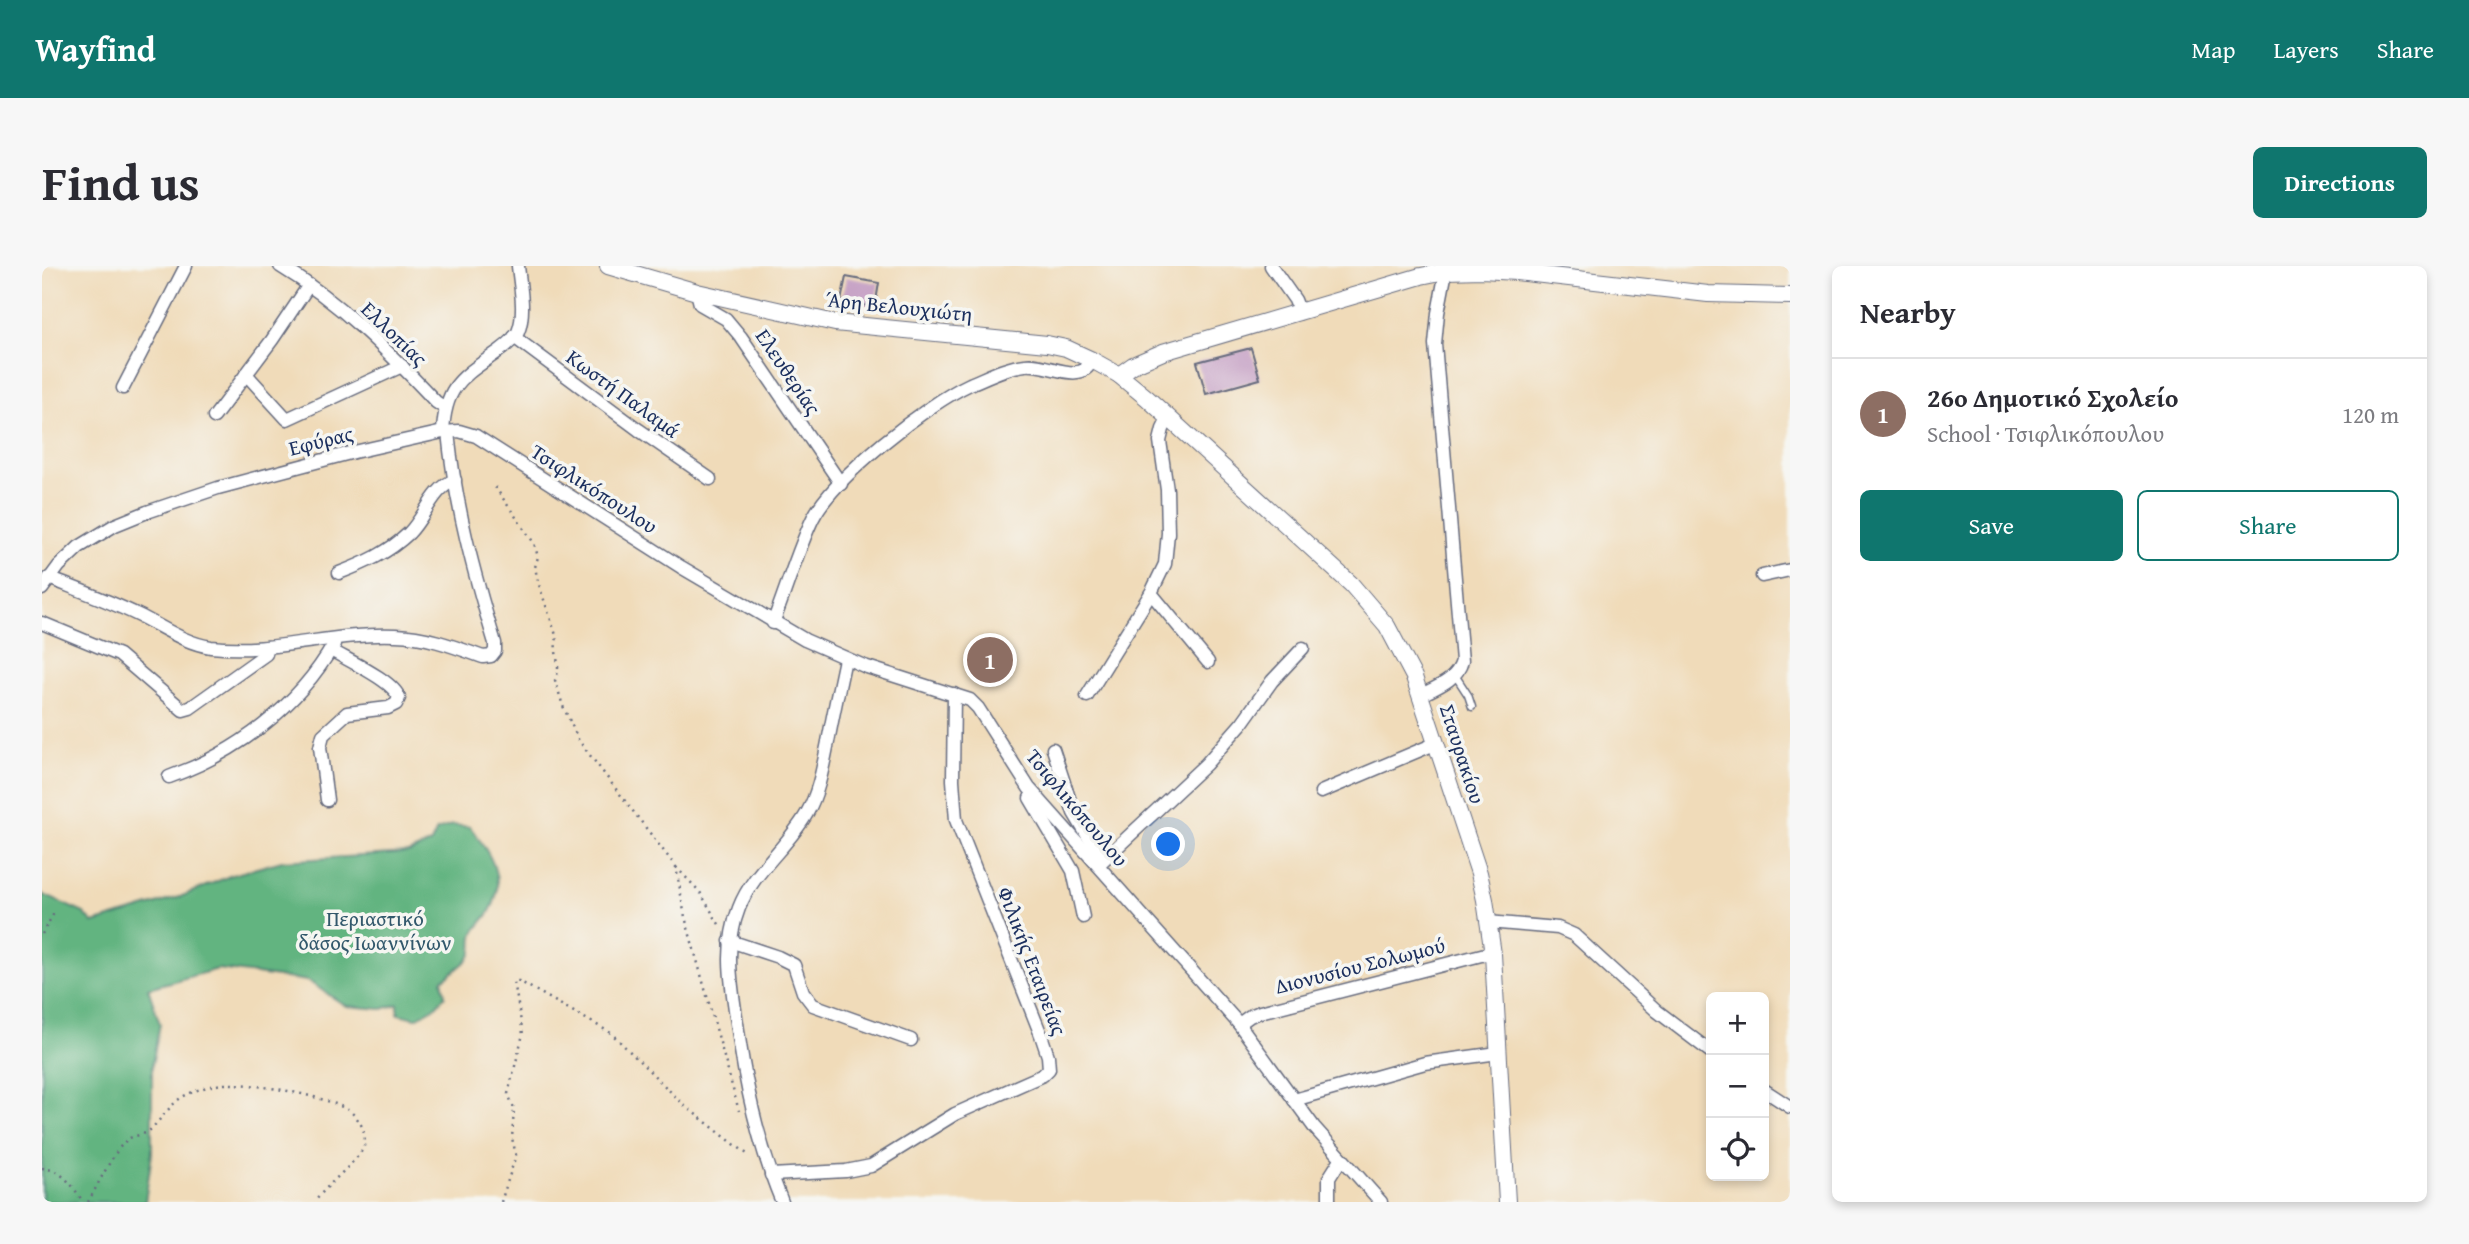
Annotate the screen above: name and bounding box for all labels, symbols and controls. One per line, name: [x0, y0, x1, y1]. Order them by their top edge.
text: Wayfind: [35, 25, 156, 73]
text: Map: [2192, 32, 2235, 67]
text: Layers: [2273, 32, 2339, 67]
text: Share: [2377, 32, 2434, 67]
text: Find us: [42, 146, 200, 218]
button: Directions: [2253, 147, 2427, 218]
street label: Άρη Βελουχιώτη: [824, 283, 974, 330]
text: Nearby: [1860, 290, 1956, 334]
street label: Ελλοπίας: [354, 294, 435, 373]
street label: Ελευθερίας: [748, 322, 829, 421]
street label: Κωστή Παλαμά: [560, 342, 687, 445]
text: 26ο Δημοτικό Σχολείο: [1927, 378, 2179, 417]
text: 1: [1877, 398, 1889, 431]
text: 120 m: [2342, 398, 2399, 431]
text: School · Τσιφλικόπουλου: [1927, 417, 2164, 450]
street label: Εφύρας: [285, 418, 357, 463]
street label: Τσιφλικόπουλου: [525, 436, 664, 541]
button: Save: [1860, 490, 2123, 561]
button: Share: [2137, 490, 2399, 561]
pin: 1: [967, 634, 1013, 686]
street label: Σταυρακίου: [1432, 700, 1493, 808]
street label: Τσιφλικόπουλου: [1019, 742, 1136, 873]
your location: [1151, 827, 1185, 861]
street label: Φιλικής Εταιρείας: [990, 882, 1075, 1040]
park label: Περιαστικό δάσος Ιωαννίνων: [298, 903, 452, 958]
street label: Διονυσίου Σολωμού: [1272, 929, 1448, 1002]
map controls: [1706, 992, 1769, 1181]
button: +: [1706, 992, 1769, 1055]
button: −: [1706, 1055, 1769, 1118]
button: locate: [1706, 1118, 1769, 1181]

